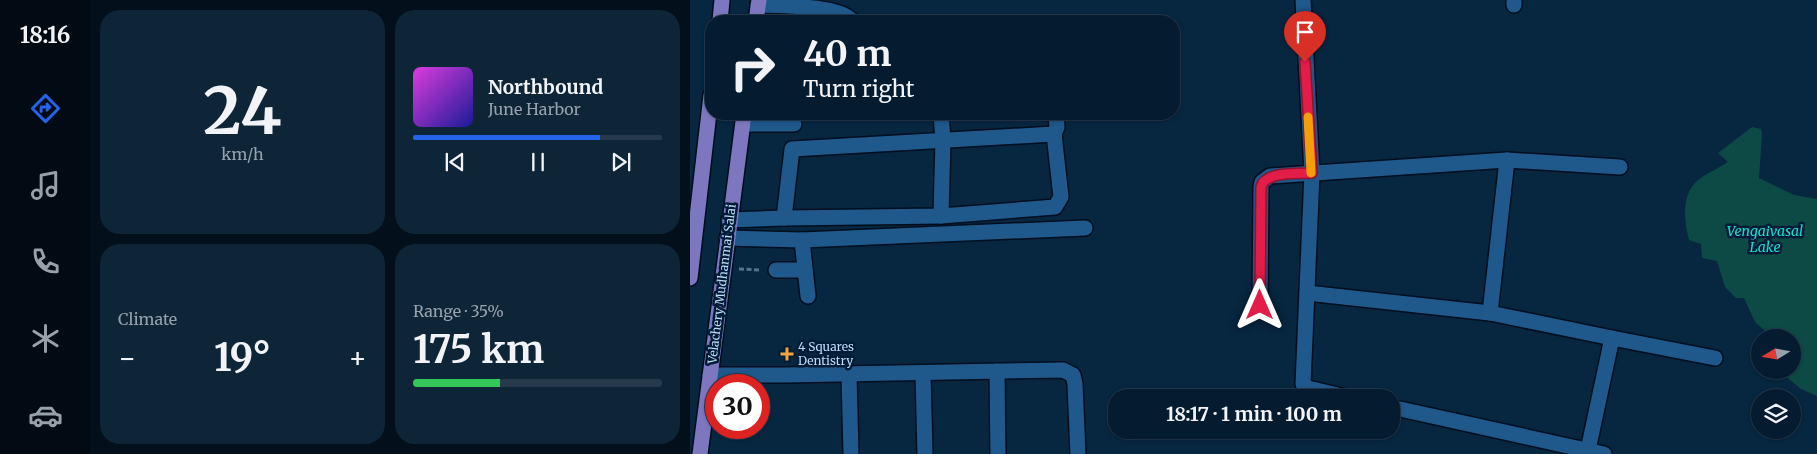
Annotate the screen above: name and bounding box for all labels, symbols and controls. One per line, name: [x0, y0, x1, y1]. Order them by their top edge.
pin: [1284, 11, 1326, 62]
icon: arrive: [1291, 18, 1319, 46]
text: 18:16: [20, 21, 70, 49]
text: 40 m: [803, 32, 891, 76]
icon: right: [720, 35, 785, 100]
text: 24: [203, 70, 282, 152]
text: Northbound: [488, 75, 603, 99]
text: Turn right: [803, 75, 914, 103]
icon: directions: [28, 91, 63, 126]
text: June Harbor: [488, 99, 581, 119]
text: km/h: [221, 144, 264, 164]
icon: previous: [441, 148, 469, 176]
icon: pause: [524, 148, 552, 176]
icon: next: [607, 148, 635, 176]
icon: music: [28, 168, 63, 203]
street label: Velachery Mudhanmai Salai: [704, 203, 739, 366]
water label: Vengaivasal Lake: [1727, 222, 1803, 256]
icon: phone: [28, 244, 63, 279]
position arrow: [1233, 278, 1285, 330]
text: Range · 35%: [413, 301, 504, 321]
text: Climate: [118, 309, 177, 329]
icon: climate: [28, 321, 63, 356]
text: 175 km: [413, 326, 544, 373]
north arrow: [1751, 329, 1801, 379]
map controls: [1751, 329, 1801, 439]
text: 19°: [214, 334, 271, 381]
place label: 4 Squares Dentistry: [798, 339, 854, 368]
text: −: [118, 340, 137, 376]
text: +: [348, 340, 367, 376]
marker: 4 Squares Dentistry: [780, 347, 794, 361]
speed limit sign: 30: [705, 374, 770, 439]
button: layers: [1751, 389, 1801, 439]
icon: car: [28, 398, 63, 433]
text: 18:17 · 1 min · 100 m: [1166, 402, 1342, 426]

